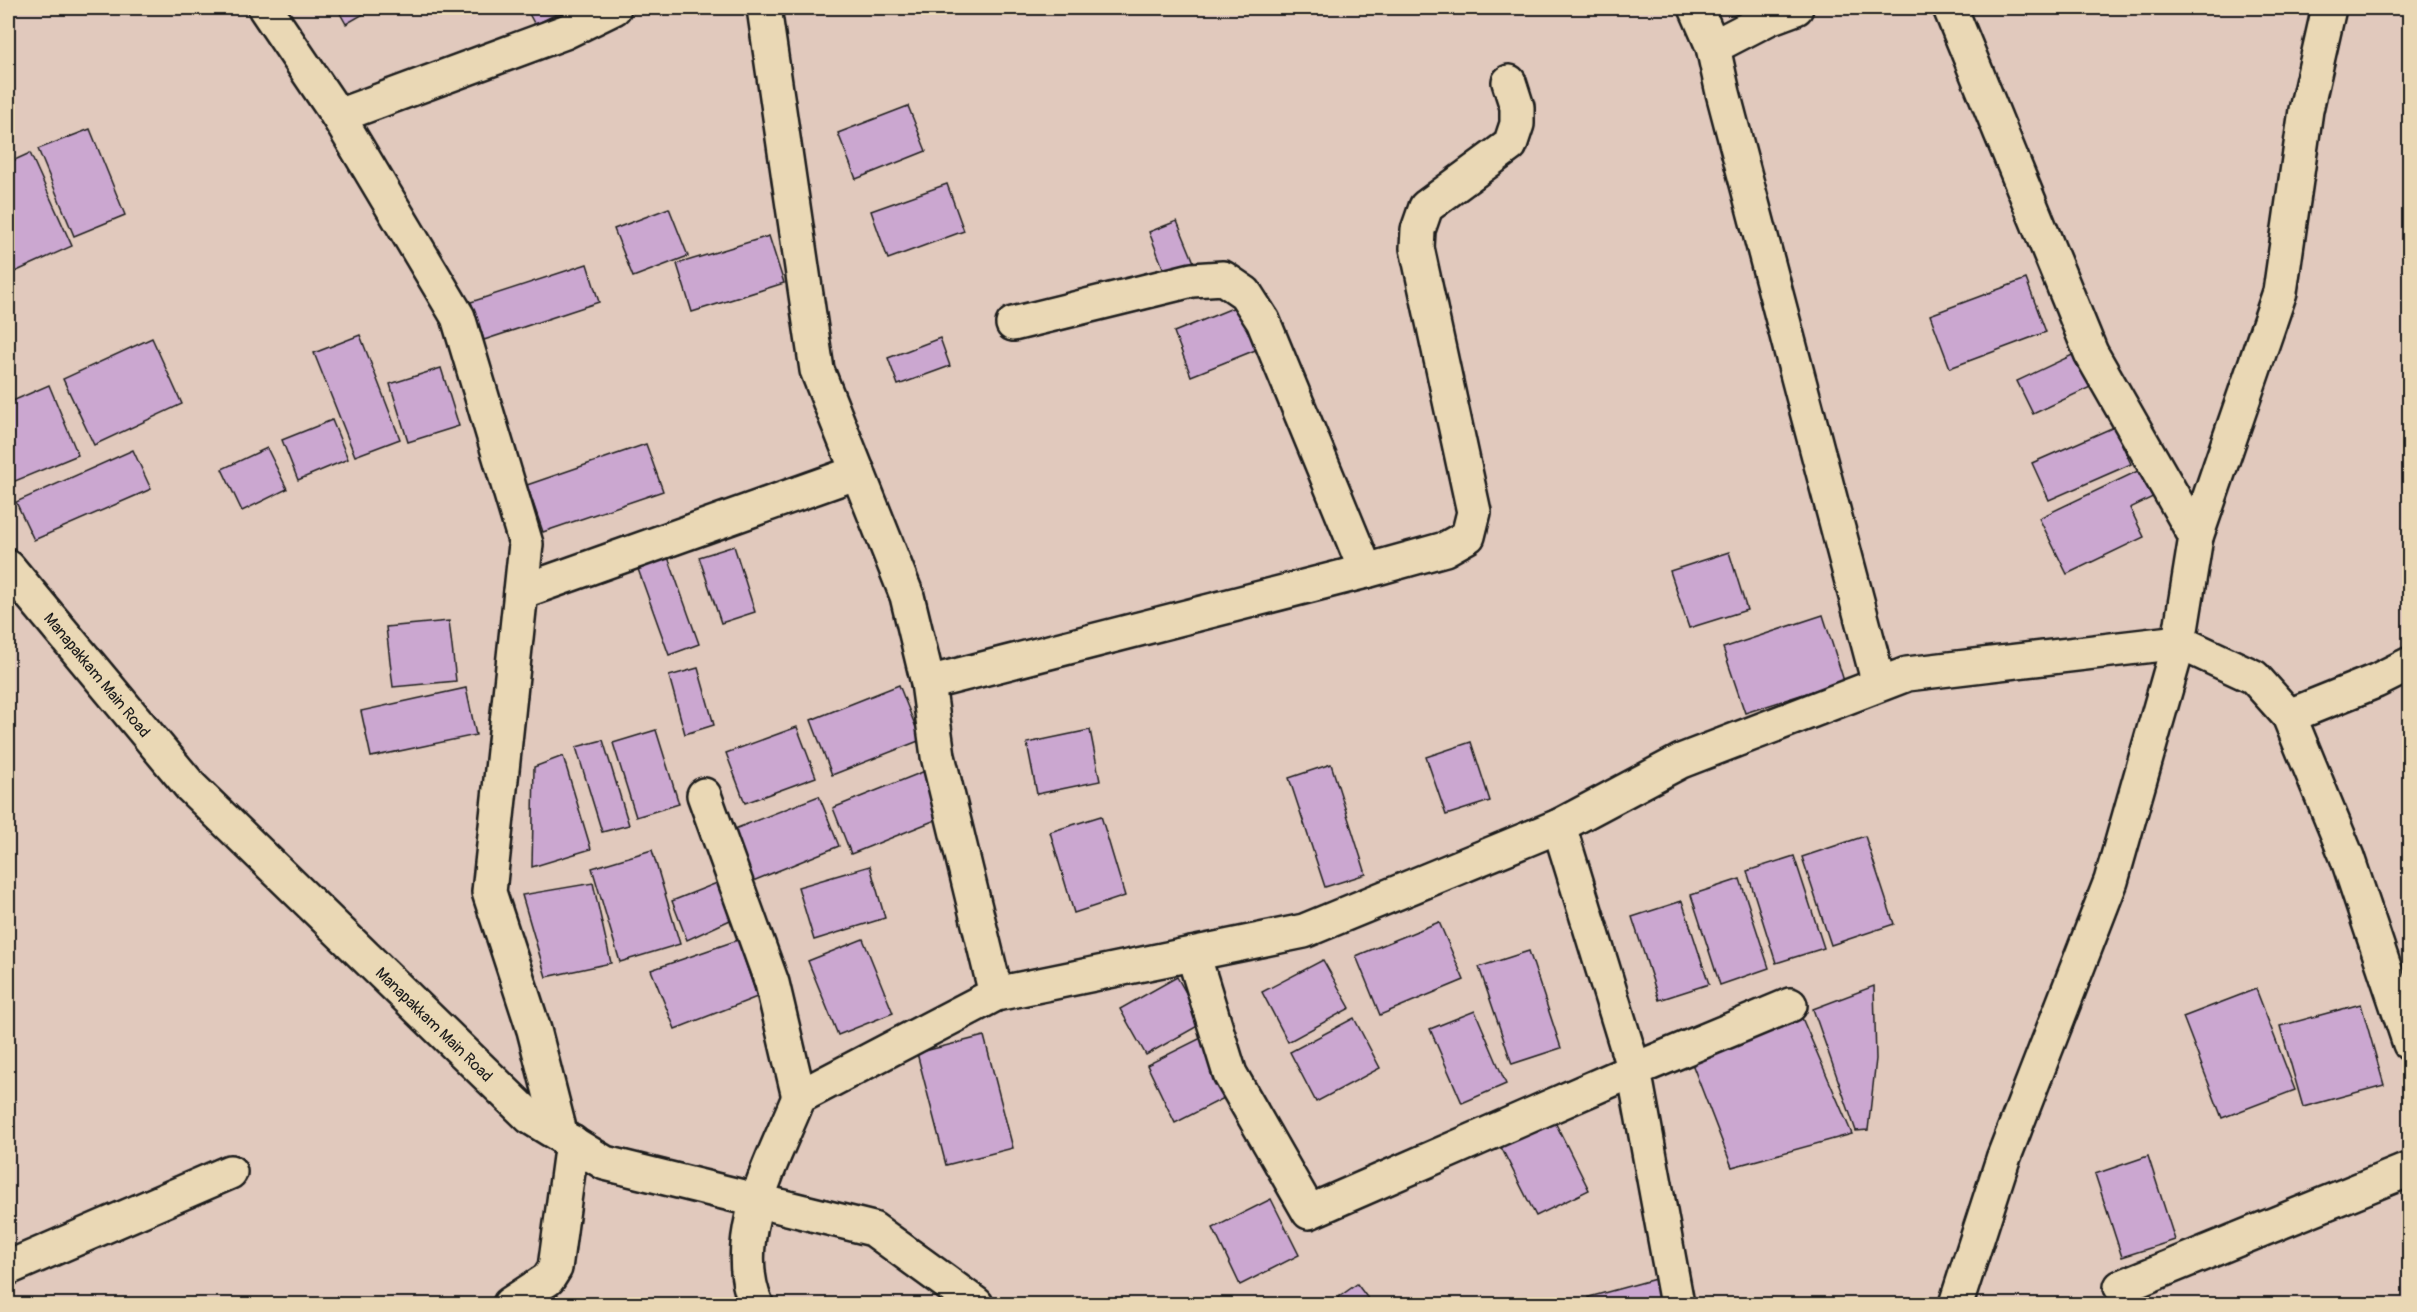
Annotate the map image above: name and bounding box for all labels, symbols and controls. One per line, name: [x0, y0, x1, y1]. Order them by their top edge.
street label: Manapakkam Main Road: [39, 609, 154, 742]
street label: Manapakkam Main Road: [371, 963, 497, 1086]

